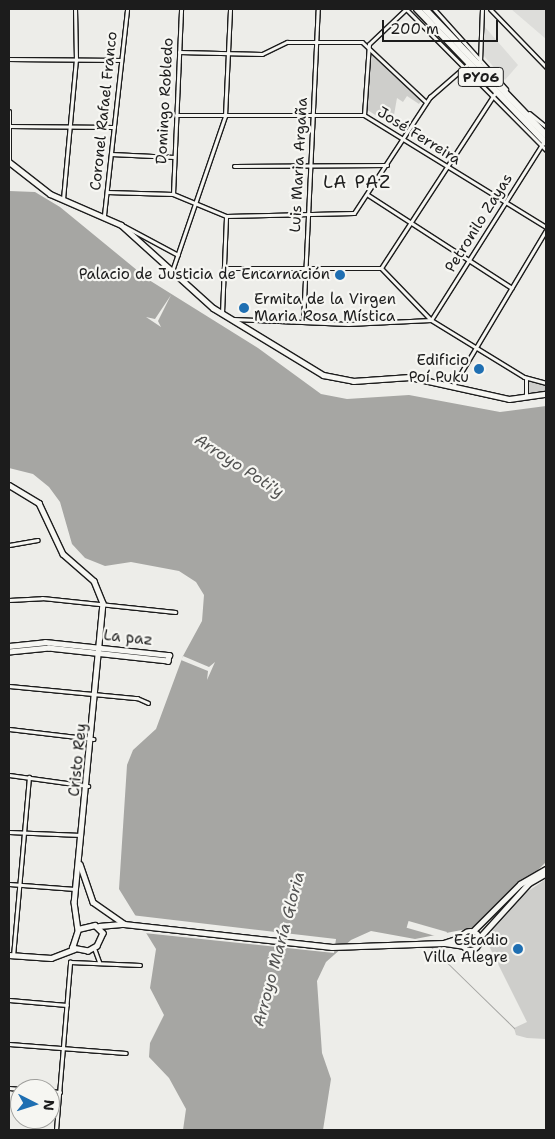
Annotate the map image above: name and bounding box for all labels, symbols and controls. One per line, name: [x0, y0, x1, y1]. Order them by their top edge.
scale bar: [385, 10, 501, 42]
text: 200 m: [390, 19, 439, 39]
street label: Coronel Rafael Franco: [87, 30, 121, 192]
street label: Domingo Robledo: [153, 37, 177, 165]
road number: PY06: [457, 66, 505, 88]
street label: Luis Maria Argaña: [286, 97, 312, 233]
street label: José Ferreira: [374, 103, 464, 169]
street label: Petronilo Zayas: [441, 170, 517, 276]
district label: LA PAZ: [322, 171, 392, 193]
place label: Palacio de Justicia de Encarnación: [79, 266, 330, 284]
marker: Palacio de Justicia de Encarnación: [334, 269, 346, 281]
place label: Ermita de la Virgen Maria Rosa Mística: [254, 290, 396, 325]
marker: Ermita de la Virgen Maria Rosa Mística: [238, 302, 250, 314]
place label: Edificio Poí Puku: [409, 351, 469, 386]
marker: Edificio Poí Puku: [473, 363, 485, 375]
water label: Arroyo Poti'y: [191, 430, 287, 502]
street label: La paz: [103, 626, 153, 650]
street label: Cristo Rey: [65, 723, 91, 797]
water label: Arroyo María Gloria: [249, 870, 309, 1028]
place label: Estadio Villa Alegre: [423, 931, 508, 966]
marker: Estadio Villa Alegre: [512, 943, 524, 955]
north arrow: [10, 1079, 60, 1129]
text: N: [39, 1099, 58, 1112]

